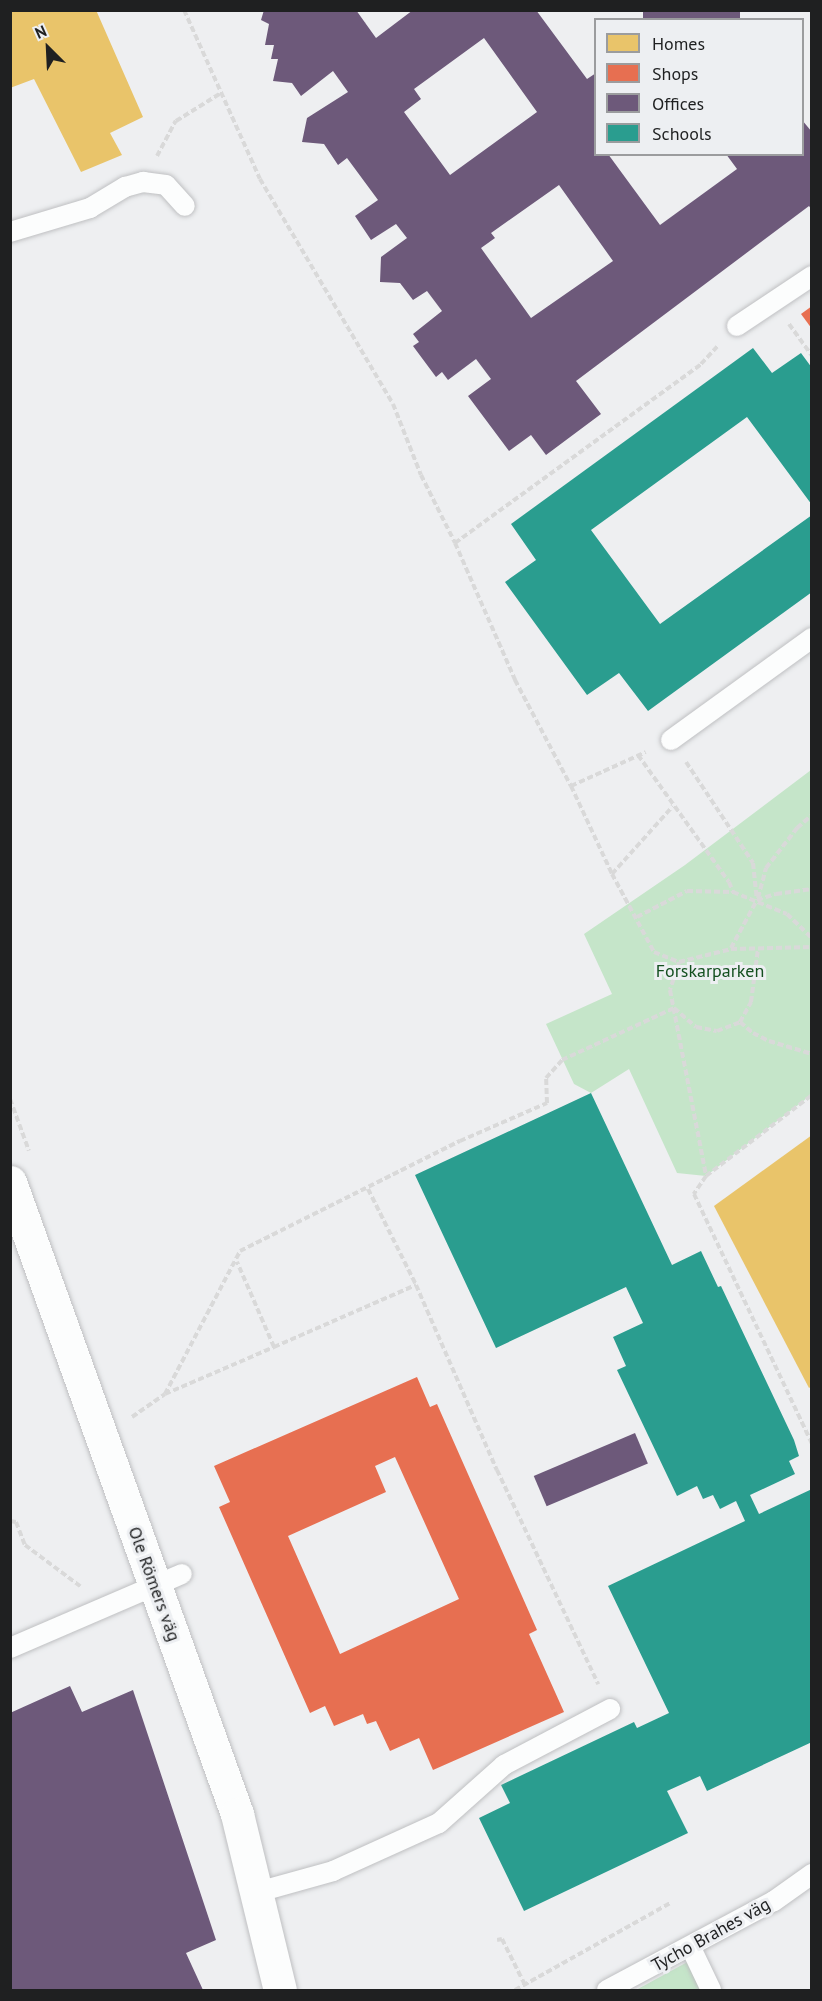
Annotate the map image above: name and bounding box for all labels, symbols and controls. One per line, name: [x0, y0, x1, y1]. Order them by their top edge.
north arrow: [18, 18, 78, 78]
legend: [594, 18, 804, 156]
text: N: [32, 20, 50, 43]
text: Homes: [652, 32, 705, 55]
text: Shops: [652, 62, 698, 85]
text: Offices: [652, 92, 704, 115]
text: Schools: [652, 122, 712, 145]
park label: Forskarparken: [656, 960, 764, 982]
street label: Ole Römers väg: [123, 1524, 185, 1644]
street label: Tycho Brahes väg: [648, 1893, 774, 1977]

